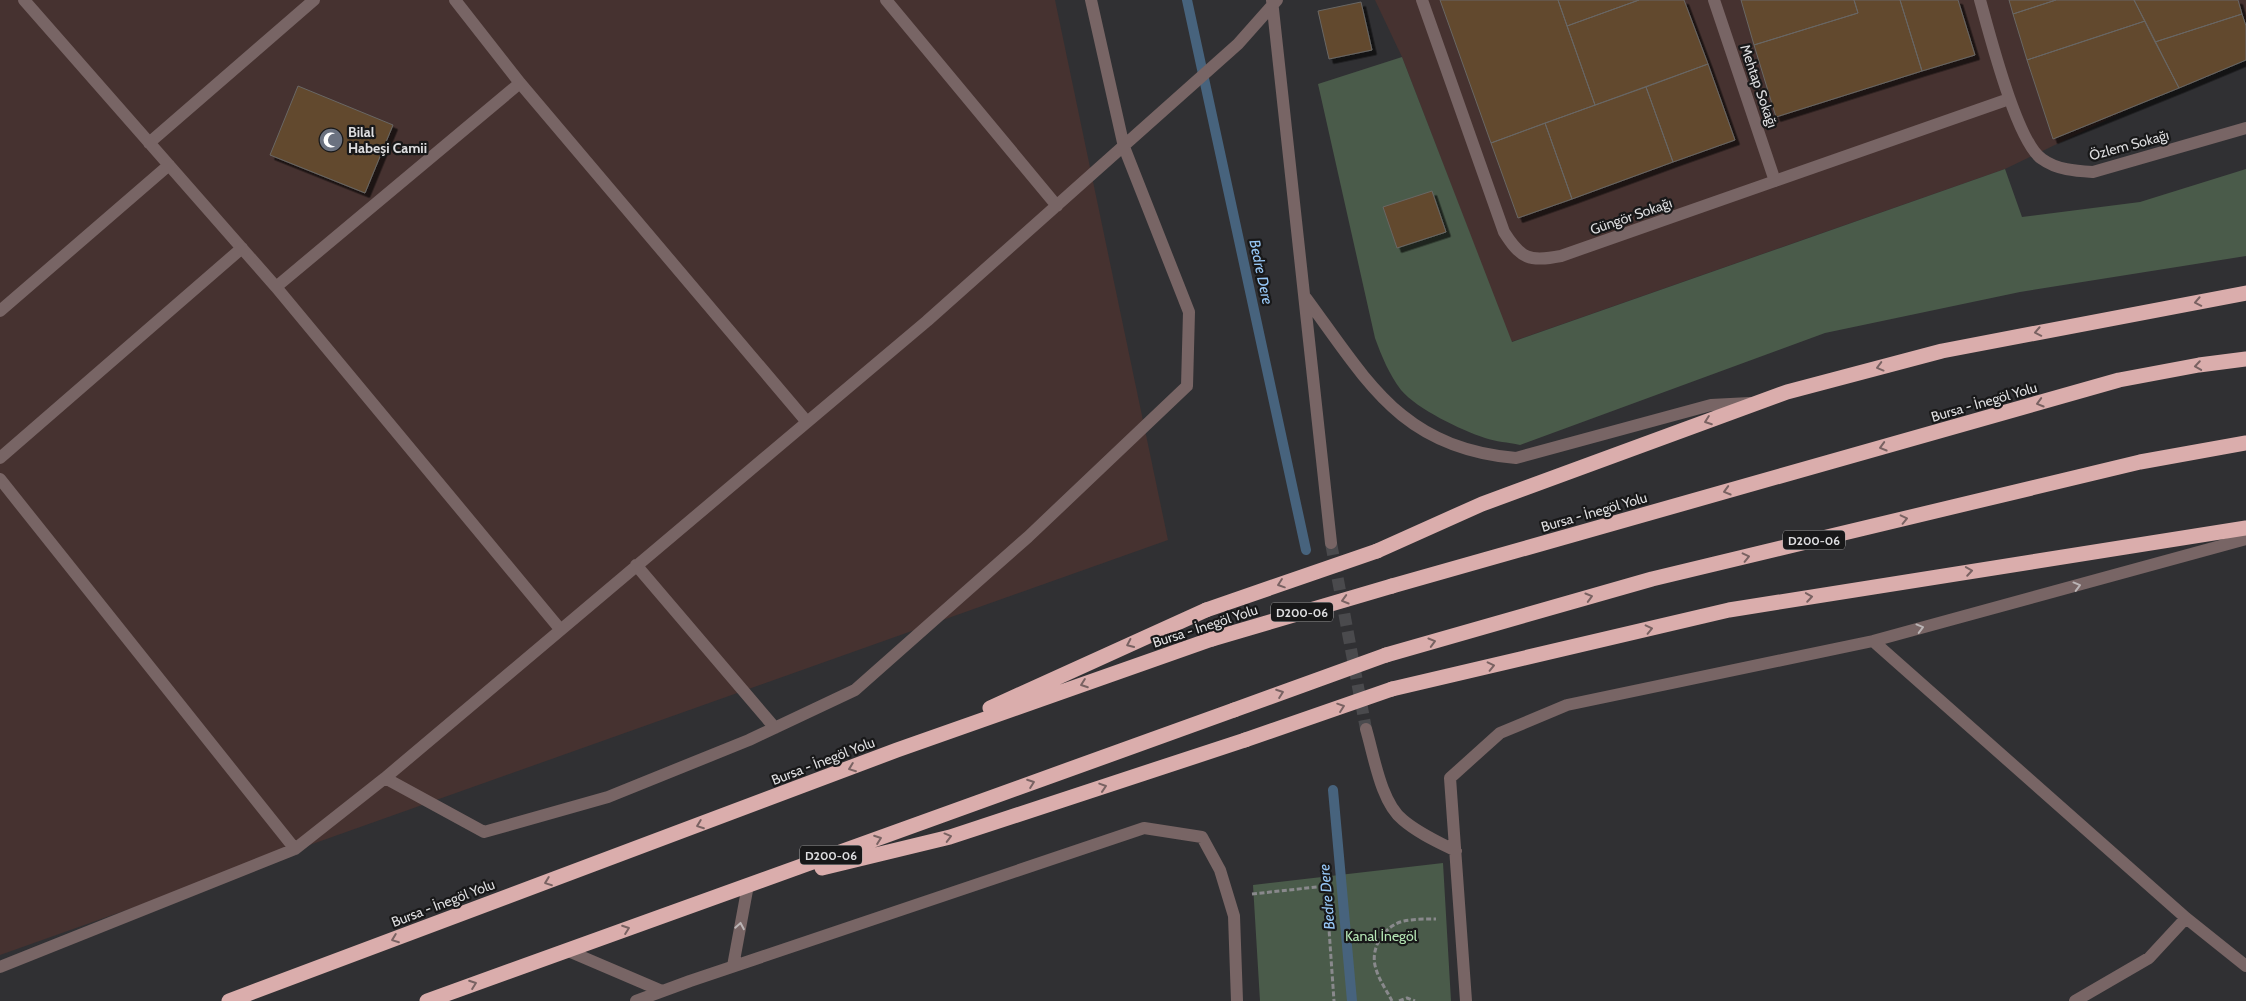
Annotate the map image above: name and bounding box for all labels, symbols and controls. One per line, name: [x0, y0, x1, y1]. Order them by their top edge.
street label: Mehtap Sokağı: [1736, 42, 1782, 130]
place label: Bilal Habeşi Camii: [348, 123, 427, 157]
street label: Özlem Sokağı: [2087, 126, 2171, 164]
mosque icon: Bilal Habeşi Camii: [318, 127, 344, 153]
street label: Güngör Sokağı: [1588, 194, 1674, 238]
water label: Bedre Dere: [1245, 238, 1277, 306]
one-way arrow: [2194, 296, 2203, 307]
one-way arrow: [2034, 327, 2043, 337]
one-way arrow: [2193, 360, 2202, 370]
one-way arrow: [1875, 361, 1884, 372]
street label: Bursa - İnegöl Yolu: [1929, 378, 2039, 426]
one-way arrow: [2035, 397, 2044, 408]
one-way arrow: [1704, 415, 1713, 425]
one-way arrow: [1879, 441, 1888, 452]
one-way arrow: [1722, 485, 1731, 496]
street label: Bursa - İnegöl Yolu: [1539, 488, 1649, 536]
one-way arrow: [1900, 514, 1909, 525]
road number: D200-06: [1783, 530, 1845, 550]
one-way arrow: [1742, 552, 1751, 563]
one-way arrow: [1965, 566, 1973, 576]
one-way arrow: [1277, 578, 1286, 588]
one-way arrow: [2072, 581, 2081, 591]
one-way arrow: [1584, 593, 1592, 603]
one-way arrow: [1804, 593, 1813, 603]
one-way arrow: [1341, 594, 1349, 604]
street label: Bursa - İnegöl Yolu: [1150, 601, 1260, 651]
road number: D200-06: [1271, 602, 1333, 622]
one-way arrow: [1645, 624, 1654, 635]
one-way arrow: [1916, 624, 1924, 634]
one-way arrow: [1428, 637, 1436, 647]
one-way arrow: [1126, 638, 1135, 649]
one-way arrow: [1487, 661, 1496, 672]
one-way arrow: [1080, 678, 1088, 688]
one-way arrow: [1275, 689, 1284, 699]
one-way arrow: [1336, 703, 1345, 713]
street label: Bursa - İnegöl Yolu: [769, 733, 877, 789]
one-way arrow: [848, 762, 857, 772]
one-way arrow: [1026, 779, 1034, 789]
one-way arrow: [1098, 783, 1106, 793]
one-way arrow: [696, 819, 704, 829]
one-way arrow: [944, 832, 953, 843]
one-way arrow: [873, 834, 882, 844]
road number: D200-06: [800, 846, 862, 864]
water label: Bedre Dere: [1315, 863, 1339, 931]
street label: Bursa - İnegöl Yolu: [389, 875, 497, 931]
one-way arrow: [544, 876, 552, 886]
one-way arrow: [735, 922, 745, 930]
one-way arrow: [621, 925, 630, 935]
park label: Kanal İnegöl: [1345, 927, 1418, 945]
one-way arrow: [392, 933, 400, 943]
one-way arrow: [469, 980, 477, 990]

